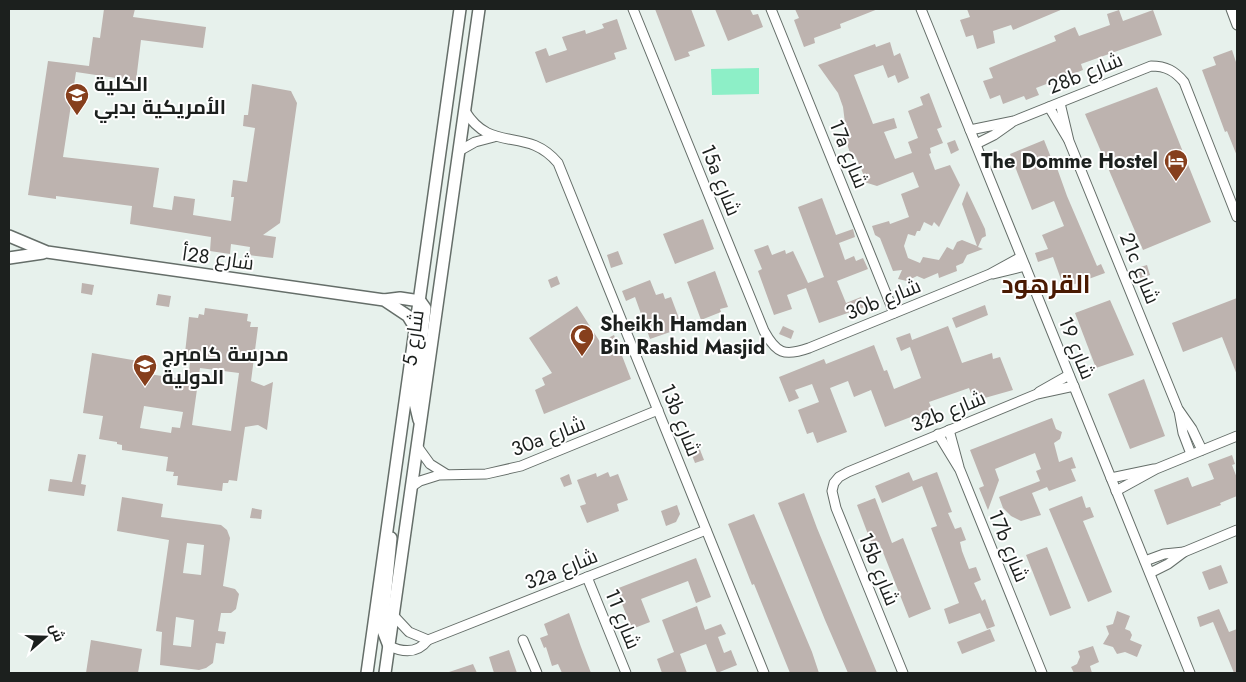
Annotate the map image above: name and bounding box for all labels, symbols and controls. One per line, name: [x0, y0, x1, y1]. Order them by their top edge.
street label: 28b شارع: [1043, 45, 1127, 102]
place label: الكلية الأمريكية بدبي: [94, 70, 226, 123]
school or university icon: الكلية الأمريكية بدبي: [64, 82, 90, 116]
street label: 17a شارع: [822, 115, 875, 193]
street label: 15a شارع: [693, 140, 748, 220]
place label: The Domme Hostel: [981, 147, 1158, 176]
hotel icon: The Domme Hostel: [1163, 148, 1189, 182]
street label: 21c شارع: [1112, 228, 1167, 308]
street label: شارع 28أ: [180, 239, 256, 278]
district label: القرهود: [1001, 266, 1091, 302]
street label: 30b شارع: [841, 271, 925, 328]
street label: شارع 5: [395, 308, 432, 368]
place label: Sheikh Hamdan Bin Rashid Masjid: [600, 310, 765, 362]
street label: شارع 19: [1051, 312, 1102, 384]
mosque icon: Sheikh Hamdan Bin Rashid Masjid: [569, 323, 595, 357]
place label: مدرسة كامبرج الدولية: [162, 340, 289, 392]
school or university icon: مدرسة كامبرج الدولية: [132, 353, 158, 387]
street label: 13b شارع: [653, 379, 708, 461]
street label: 32b شارع: [906, 383, 990, 440]
street label: 30a شارع: [507, 409, 589, 464]
street label: 17b شارع: [981, 506, 1036, 587]
street label: 15b شارع: [851, 528, 906, 610]
street label: 32a شارع: [520, 542, 602, 597]
street label: شارع 11: [597, 585, 648, 654]
north arrow: [20, 612, 70, 662]
text: ش: [45, 621, 70, 644]

